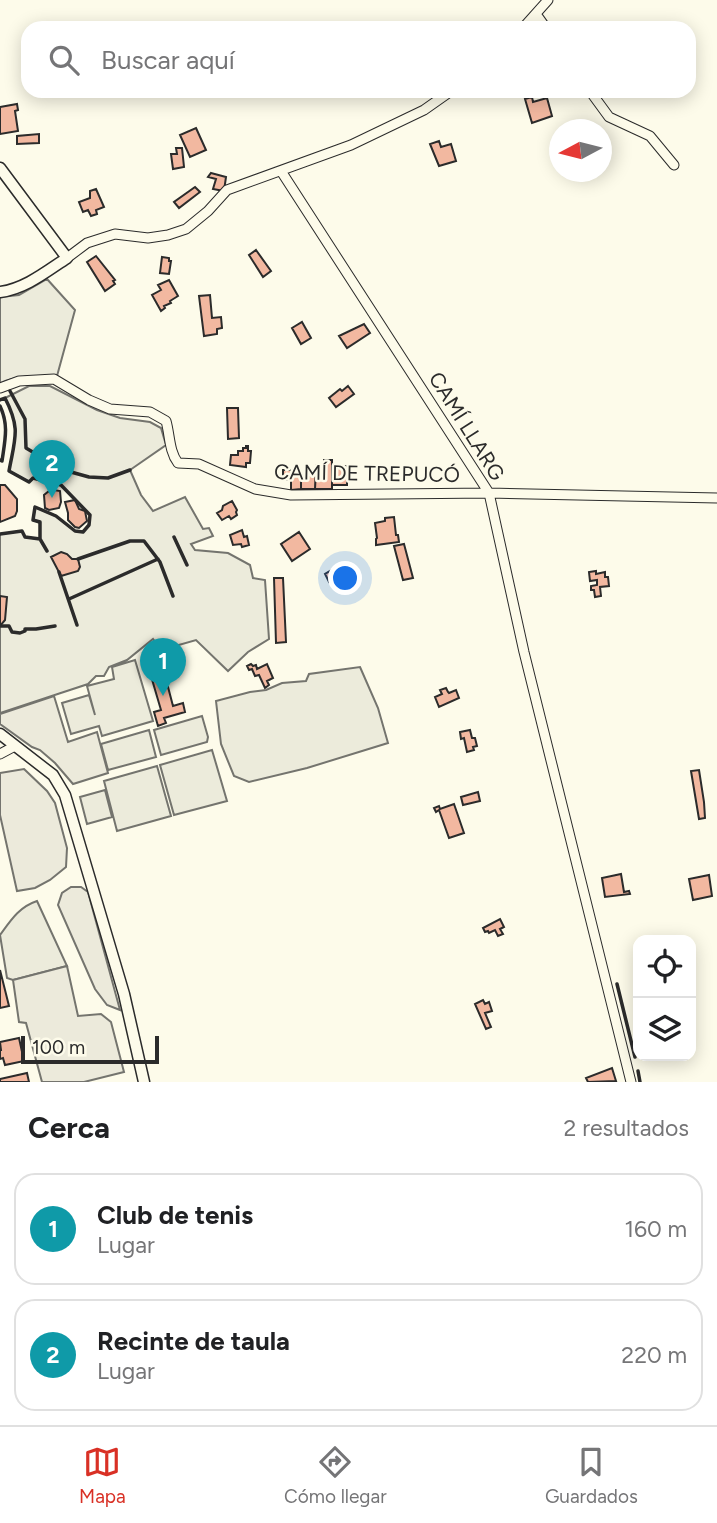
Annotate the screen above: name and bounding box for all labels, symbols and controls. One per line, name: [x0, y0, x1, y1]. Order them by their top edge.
search box: [21, 21, 696, 98]
icon: search: [45, 41, 83, 79]
text: Buscar aquí: [101, 44, 235, 76]
north arrow: [549, 119, 612, 182]
street label: CAMÍ LLARG: [424, 367, 510, 485]
pin: 2: [29, 440, 75, 498]
street label: CAMÍ DE TREPUCÓ: [274, 459, 460, 487]
your location: [328, 561, 362, 595]
pin: 1: [140, 638, 186, 696]
map controls: [633, 935, 696, 1061]
button: locate: [633, 935, 696, 998]
button: layers: [633, 998, 696, 1061]
scale bar: [21, 1033, 159, 1065]
text: 100 m: [32, 1036, 85, 1059]
text: Cerca: [28, 1109, 110, 1146]
text: 2 resultados: [564, 1114, 689, 1142]
text: Club de tenis: [97, 1199, 253, 1231]
text: 1: [48, 1215, 58, 1243]
text: 160 m: [624, 1215, 687, 1243]
text: Lugar: [97, 1231, 155, 1259]
text: Recinte de taula: [97, 1325, 290, 1357]
text: 2: [46, 1341, 60, 1369]
text: 220 m: [621, 1341, 687, 1369]
text: Lugar: [97, 1357, 155, 1385]
tab: Mapa: [79, 1443, 126, 1508]
tab: Cómo llegar: [284, 1443, 387, 1508]
tab: Guardados: [545, 1443, 638, 1508]

